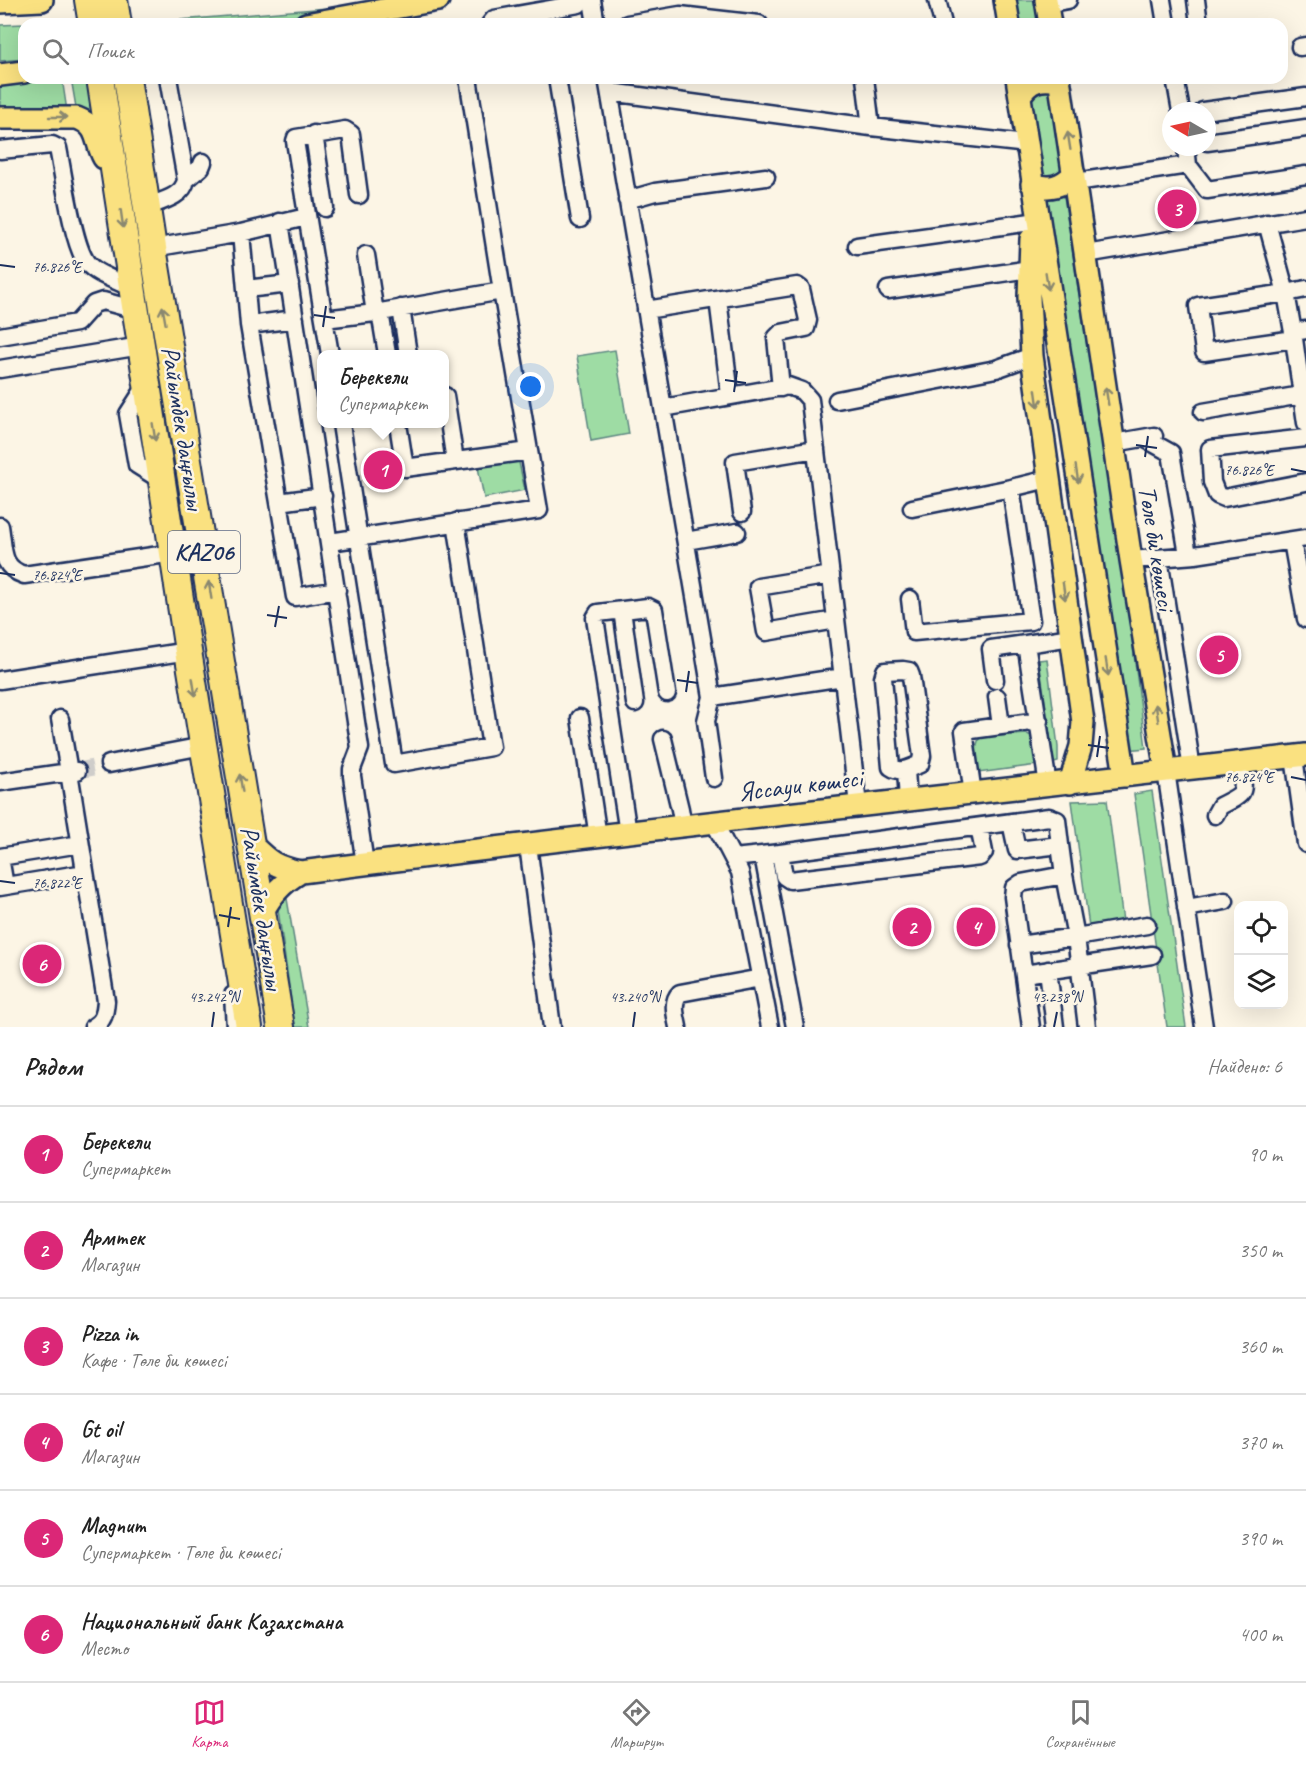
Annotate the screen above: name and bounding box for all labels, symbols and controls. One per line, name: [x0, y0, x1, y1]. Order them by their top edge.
search box: [18, 18, 1288, 84]
icon: search: [39, 35, 72, 68]
text: Поиск: [87, 37, 133, 65]
north arrow: [1162, 102, 1216, 156]
one-way arrow: [48, 111, 68, 123]
one-way arrow: [1063, 132, 1074, 151]
pin: 3: [1158, 186, 1196, 232]
one-way arrow: [117, 208, 128, 228]
text: 76.826°E: [33, 258, 84, 277]
one-way arrow: [1042, 271, 1053, 291]
one-way arrow: [159, 306, 170, 325]
street label: Райымбек даңғылы: [154, 344, 213, 514]
popup: [317, 350, 449, 428]
text: Берекели: [338, 363, 407, 391]
your location: [516, 372, 545, 401]
one-way arrow: [1101, 387, 1112, 407]
one-way arrow: [1032, 388, 1043, 408]
text: Супермаркет: [338, 391, 428, 416]
one-way arrow: [148, 422, 159, 442]
pin: 1: [364, 448, 403, 492]
text: 76.826°E: [1225, 461, 1276, 480]
one-way arrow: [1072, 463, 1083, 483]
street label: Төле би көшесі: [1131, 483, 1184, 616]
road number: KАZ06: [168, 531, 240, 573]
text: 76.824°E: [33, 566, 84, 585]
one-way arrow: [204, 581, 215, 601]
one-way arrow: [1059, 581, 1070, 601]
pin: 5: [1200, 632, 1238, 678]
one-way arrow: [1102, 656, 1113, 676]
one-way arrow: [188, 677, 199, 697]
one-way arrow: [1151, 704, 1162, 724]
street label: Яссауи көшесі: [736, 761, 867, 809]
text: 76.824°E: [1225, 768, 1276, 787]
one-way arrow: [235, 773, 246, 793]
street label: Райымбек даңғылы: [233, 824, 292, 994]
text: 76.822°E: [33, 874, 84, 893]
map controls: [1234, 901, 1288, 1009]
button: locate: [1234, 901, 1288, 955]
pin: 2: [892, 904, 932, 950]
pin: 4: [956, 904, 996, 950]
pin: 6: [22, 942, 62, 986]
button: layers: [1234, 955, 1288, 1009]
text: 43.242°N: [189, 988, 242, 1007]
text: 43.240°N: [610, 988, 663, 1007]
text: 43.238°N: [1032, 988, 1085, 1007]
text: Рядом: [24, 1050, 82, 1083]
text: Найдено: 6: [1207, 1054, 1282, 1079]
text: Берекели: [81, 1128, 150, 1156]
text: 1: [39, 1142, 48, 1167]
text: 90 m: [1248, 1142, 1282, 1167]
text: Супермаркет: [81, 1156, 170, 1181]
text: Армтек: [81, 1224, 144, 1252]
text: 2: [39, 1238, 48, 1263]
text: 350 m: [1239, 1238, 1282, 1263]
text: Магазин: [81, 1252, 139, 1277]
text: Pizza in: [81, 1320, 138, 1348]
text: 3: [39, 1334, 48, 1359]
text: 360 m: [1239, 1334, 1282, 1359]
text: Кафе · Төле би көшесі: [81, 1348, 226, 1373]
text: Gt oil: [81, 1416, 121, 1444]
text: 4: [39, 1430, 48, 1455]
text: 370 m: [1239, 1430, 1282, 1455]
text: Магазин: [81, 1444, 139, 1469]
text: Magnum: [81, 1512, 146, 1540]
text: 5: [39, 1526, 48, 1551]
text: 390 m: [1239, 1526, 1282, 1551]
text: Супермаркет · Төле би көшесі: [81, 1540, 280, 1565]
text: Национальный банк Казахстана: [81, 1608, 343, 1636]
text: 6: [39, 1622, 48, 1647]
text: 400 m: [1239, 1622, 1282, 1647]
text: Место: [81, 1636, 128, 1661]
tab: Карта: [191, 1696, 228, 1752]
tab: Маршрут: [610, 1696, 663, 1752]
tab: Сохранённые: [1045, 1696, 1115, 1752]

